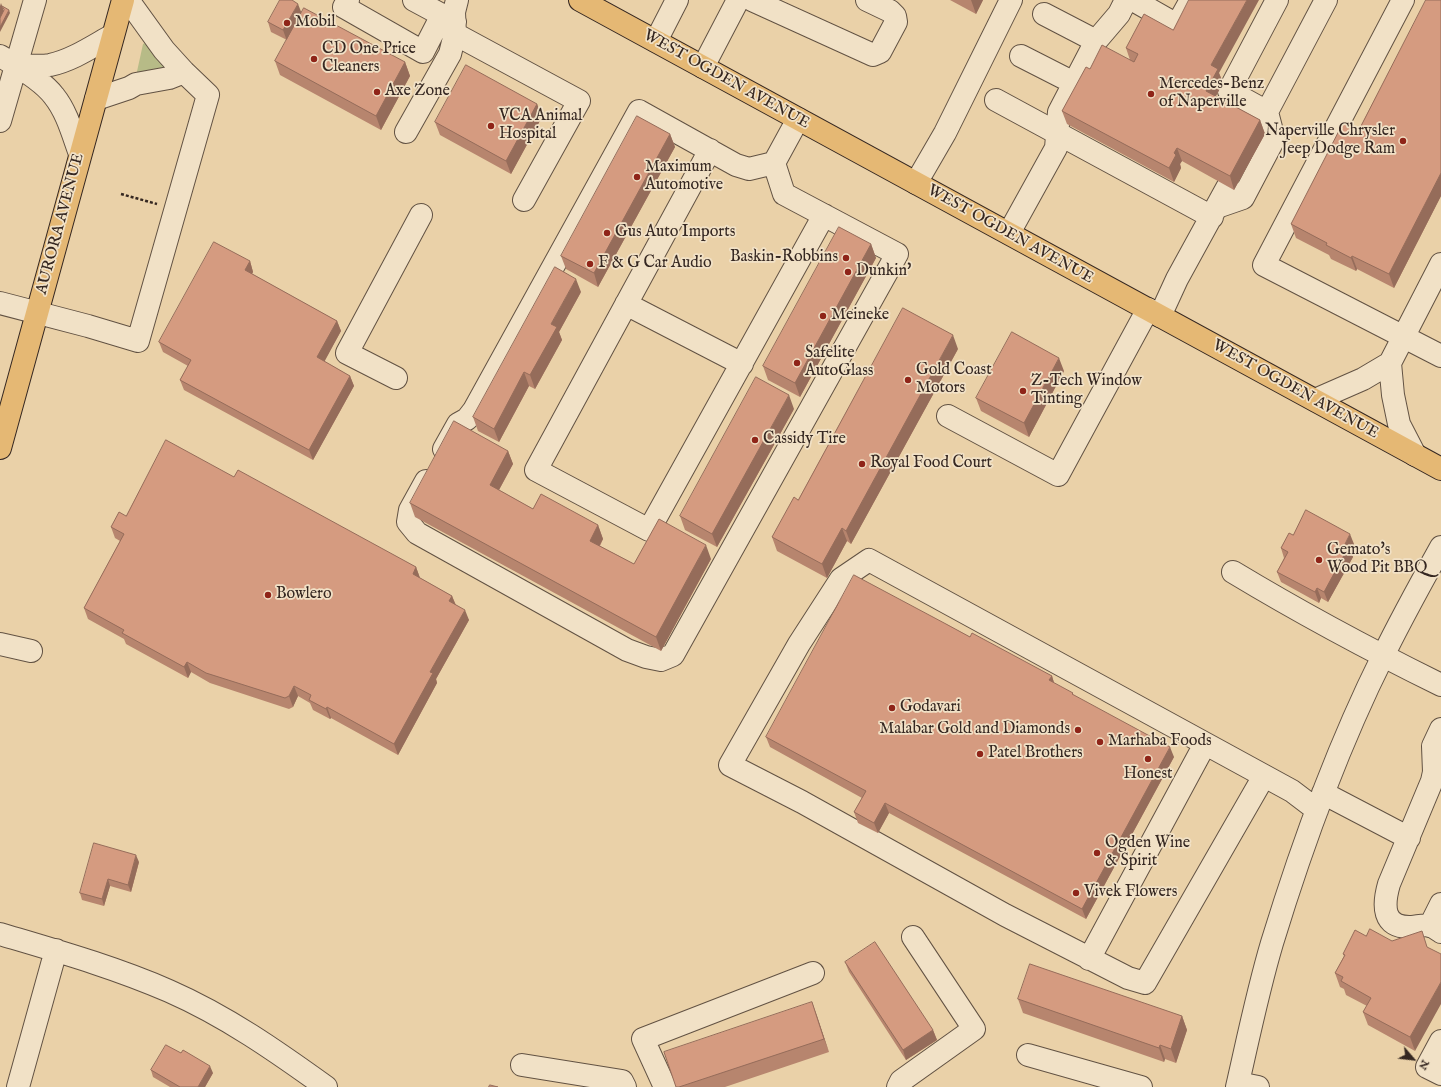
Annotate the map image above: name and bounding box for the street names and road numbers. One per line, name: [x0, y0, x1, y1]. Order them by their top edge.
street label: WEST OGDEN AVENUE: [640, 26, 812, 134]
street label: AURORA AVENUE: [33, 151, 89, 297]
street label: WEST OGDEN AVENUE: [924, 181, 1096, 289]
street label: WEST OGDEN AVENUE: [1209, 336, 1381, 444]

